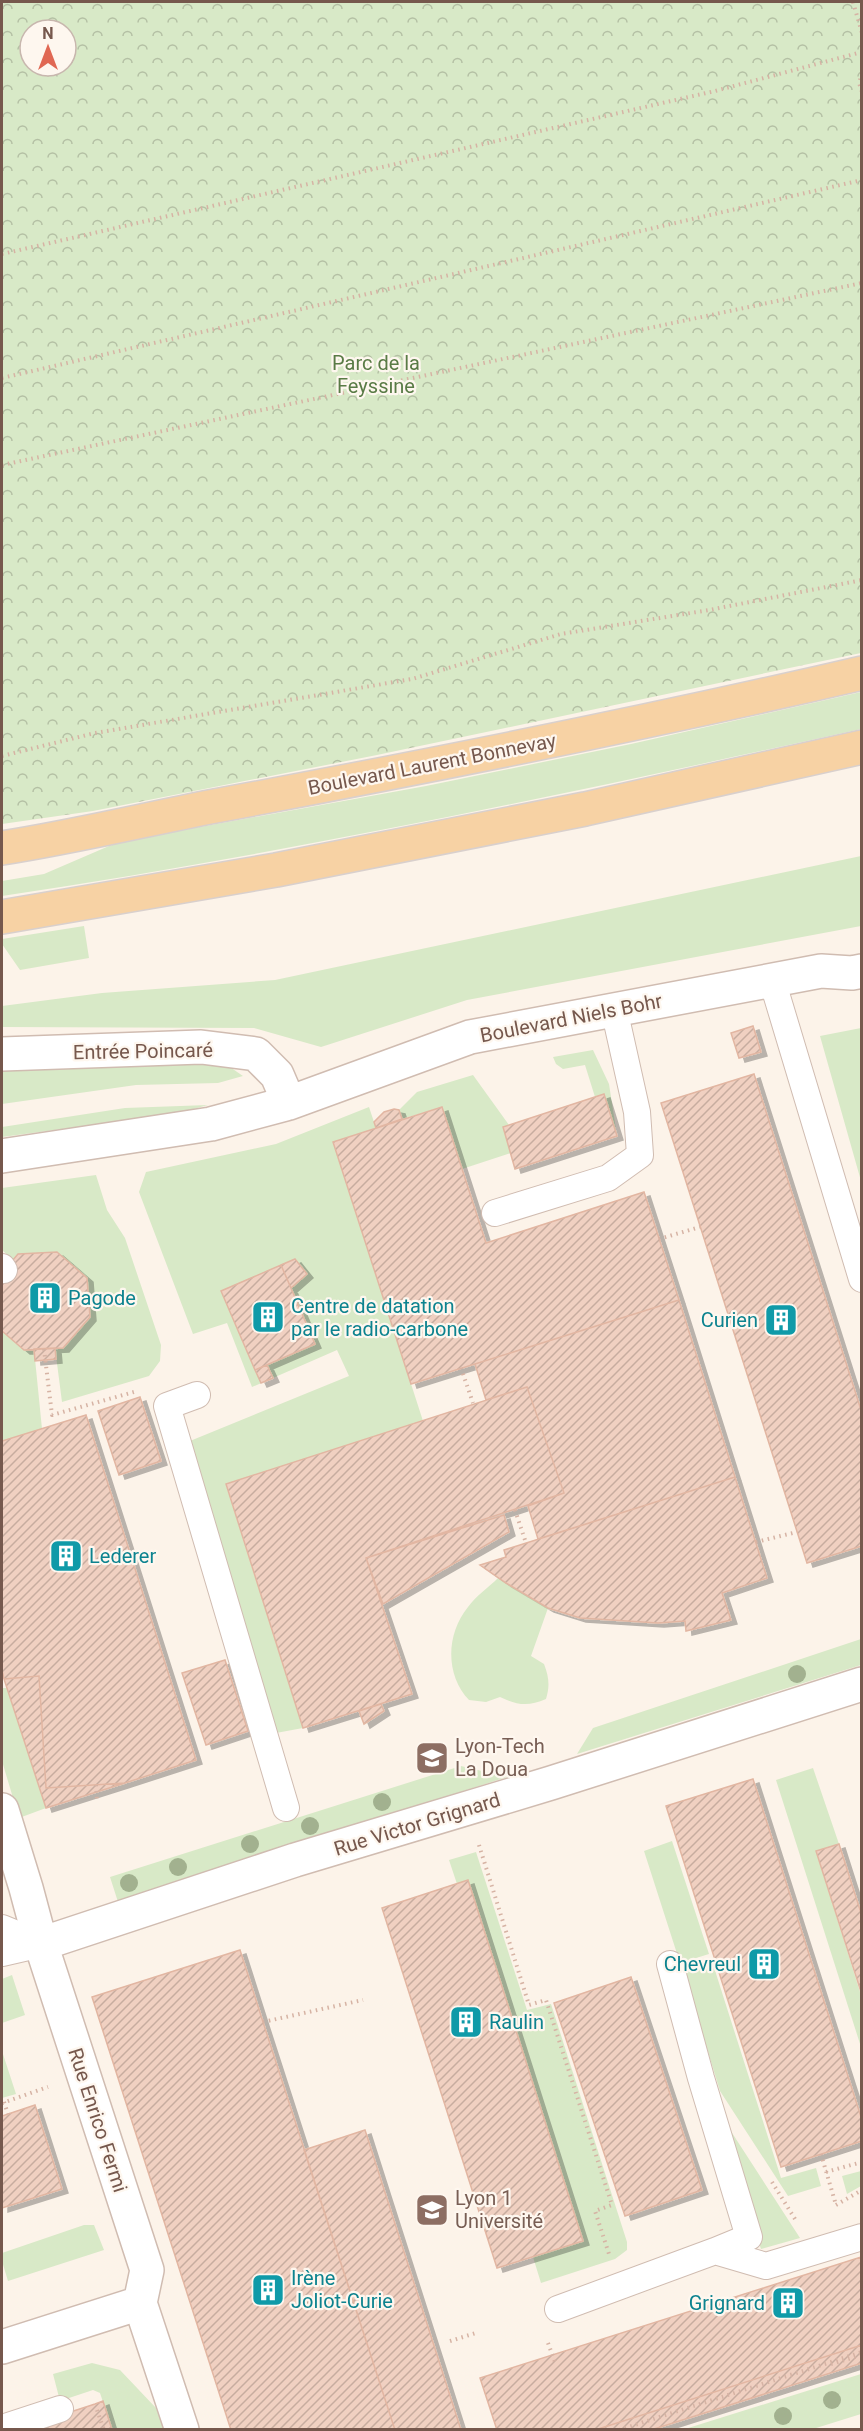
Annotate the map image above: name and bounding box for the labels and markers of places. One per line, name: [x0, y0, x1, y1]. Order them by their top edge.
building icon: Pagode: [27, 1280, 63, 1316]
place label: Pagode: [68, 1286, 136, 1310]
place label: Centre de datation par le radio-carbone: [291, 1294, 468, 1341]
building icon: Centre de datation par le radio-carbone: [250, 1299, 286, 1335]
building icon: Curien: [763, 1302, 799, 1338]
place label: Curien: [701, 1308, 758, 1332]
building icon: Lederer: [48, 1538, 84, 1574]
place label: Lederer: [89, 1544, 156, 1568]
place label: Lyon-Tech La Doua: [455, 1734, 545, 1781]
school or university icon: Lyon-Tech La Doua: [414, 1740, 450, 1776]
building icon: Chevreul: [746, 1946, 782, 1982]
place label: Chevreul: [664, 1952, 741, 1976]
building icon: Raulin: [448, 2004, 484, 2040]
place label: Raulin: [489, 2010, 544, 2034]
place label: Lyon 1 Université: [455, 2186, 543, 2233]
school or university icon: Lyon 1 Université: [414, 2192, 450, 2228]
place label: Irène Joliot-Curie: [291, 2266, 393, 2313]
building icon: Irène Joliot-Curie: [250, 2272, 286, 2308]
building icon: Grignard: [770, 2285, 806, 2321]
place label: Grignard: [689, 2291, 765, 2315]

